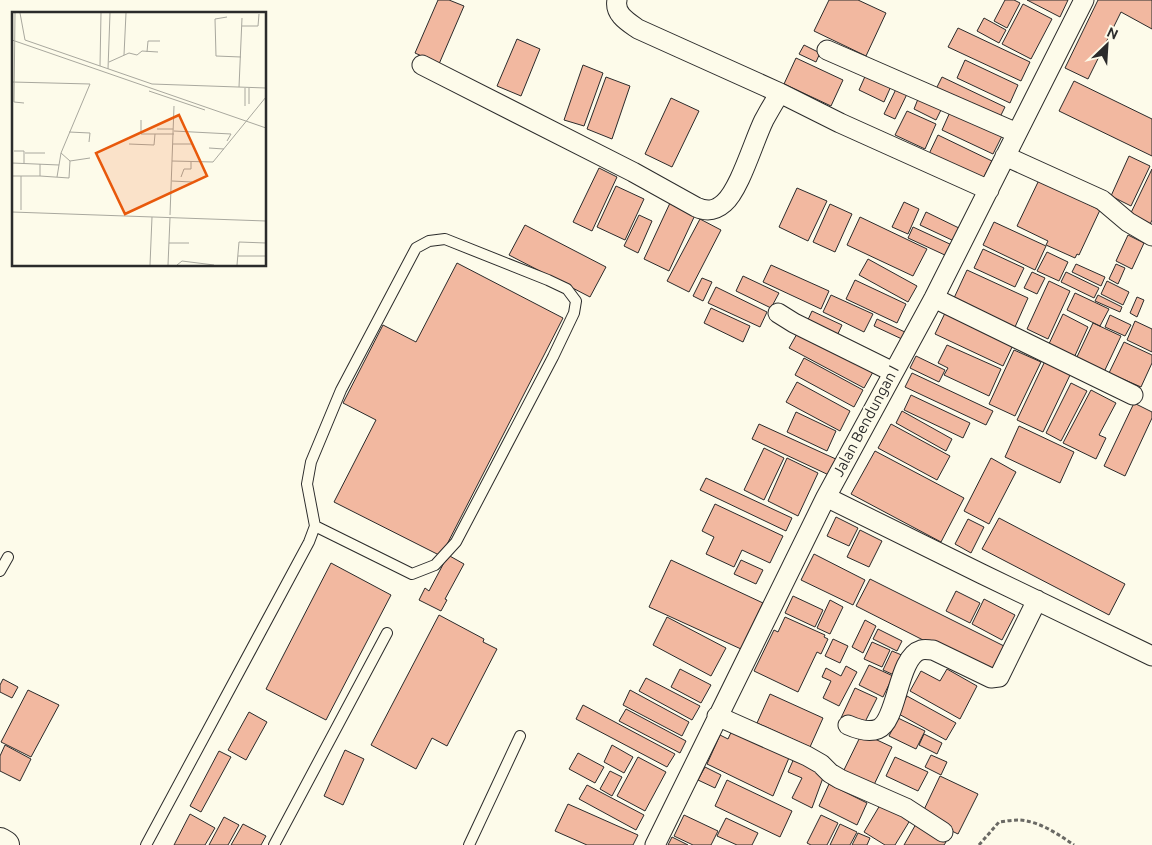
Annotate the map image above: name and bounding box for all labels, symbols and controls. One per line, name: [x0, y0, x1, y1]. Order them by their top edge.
inset map: [12, 12, 266, 266]
north arrow: [1082, 20, 1132, 70]
text: N: [1104, 24, 1121, 43]
street label: Jalan Bendungan I: [829, 362, 902, 479]

